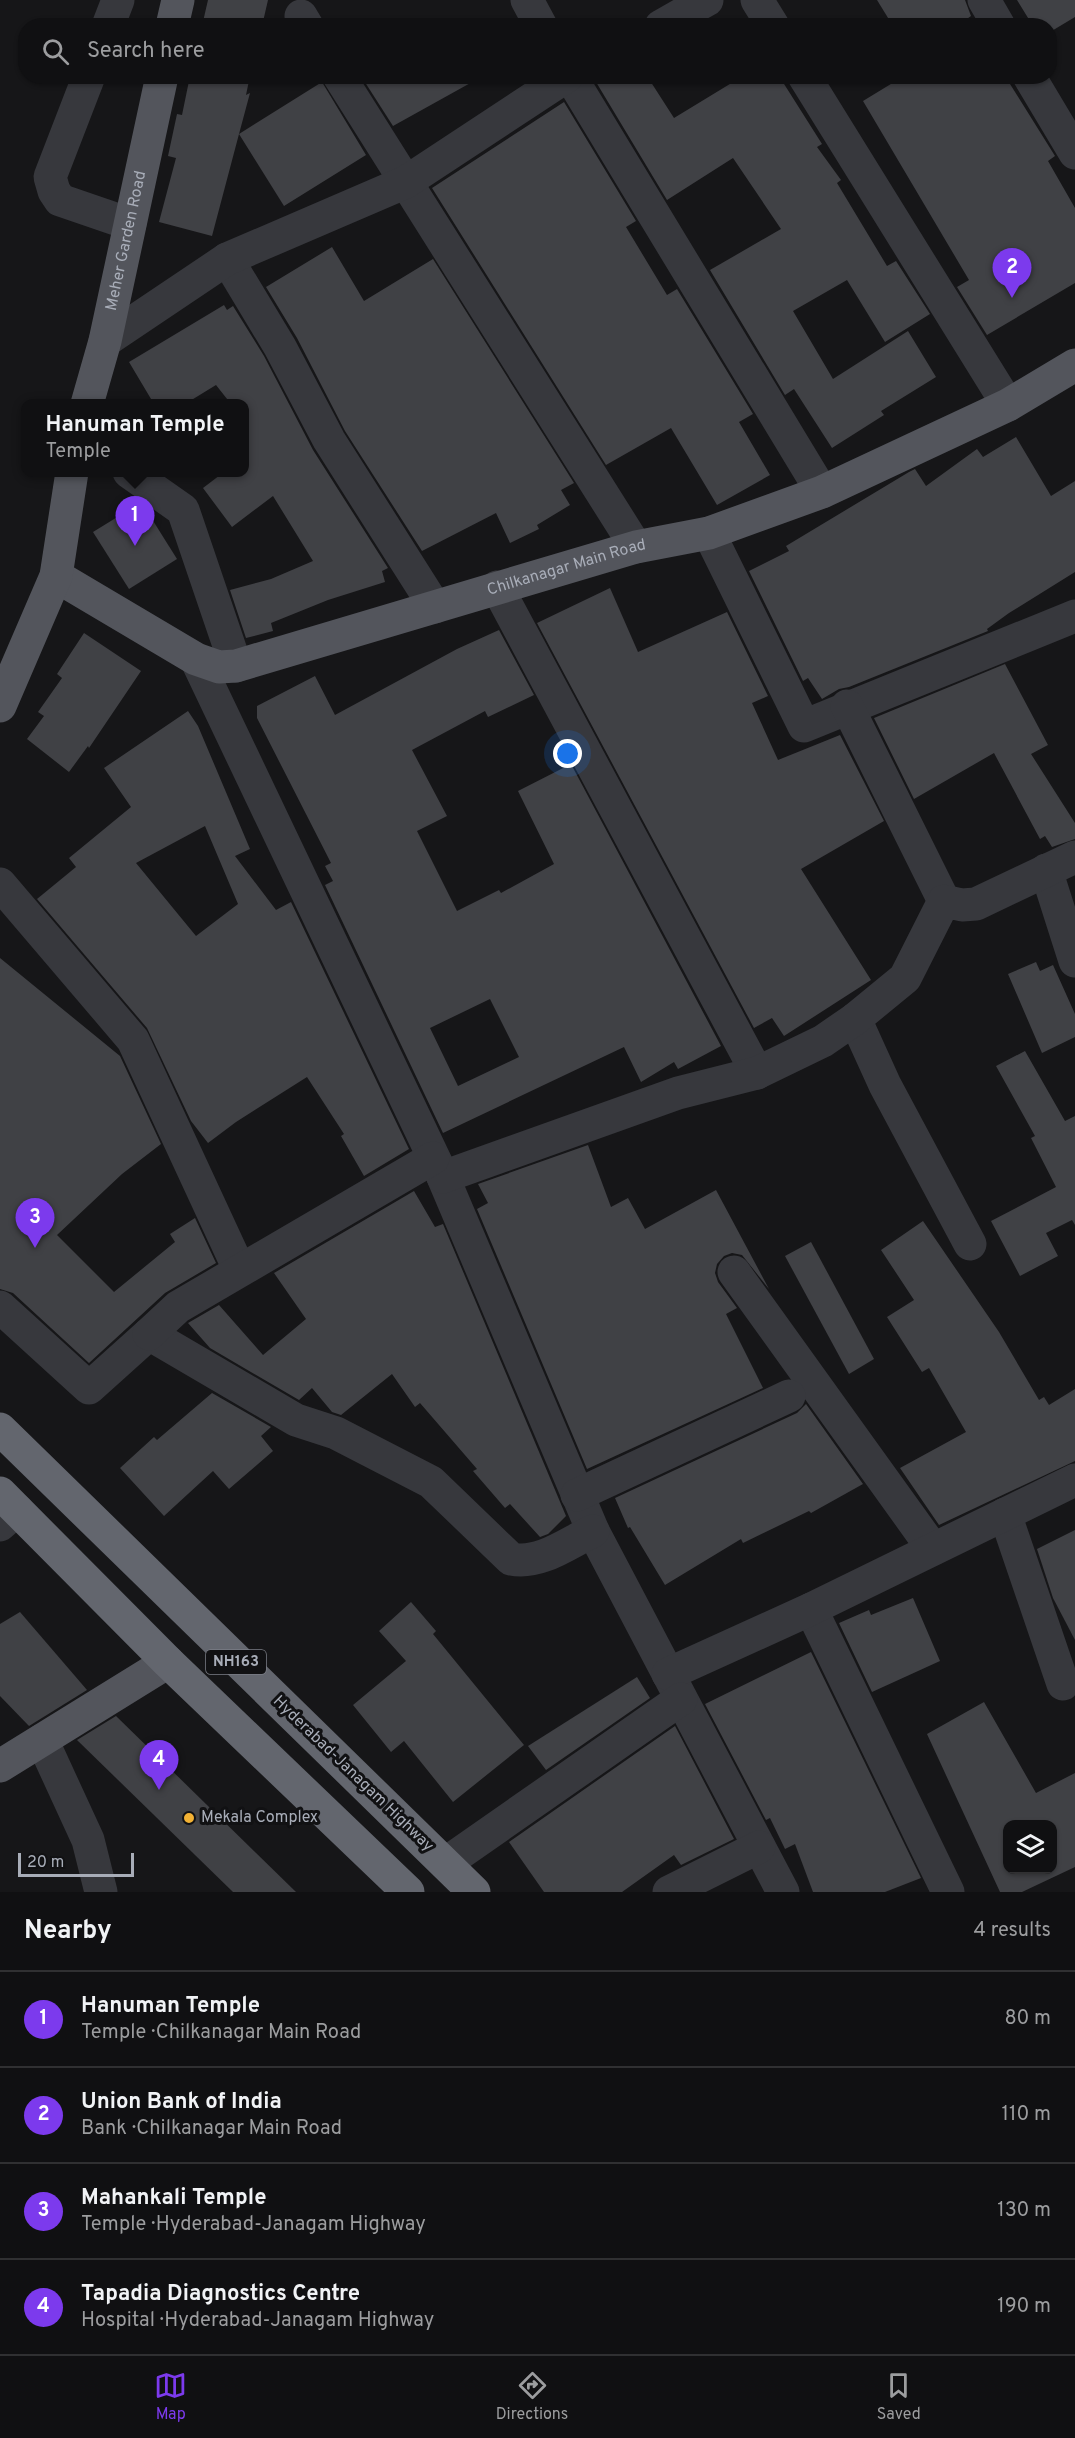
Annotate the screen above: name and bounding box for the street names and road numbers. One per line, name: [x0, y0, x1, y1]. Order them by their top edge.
street label: Meher Garden Road: [102, 169, 151, 313]
street label: Chilkanagar Main Road: [485, 535, 648, 601]
road number: NH163: [206, 1650, 266, 1674]
street label: Hyderabad-Janagam Highway: [268, 1692, 438, 1856]

